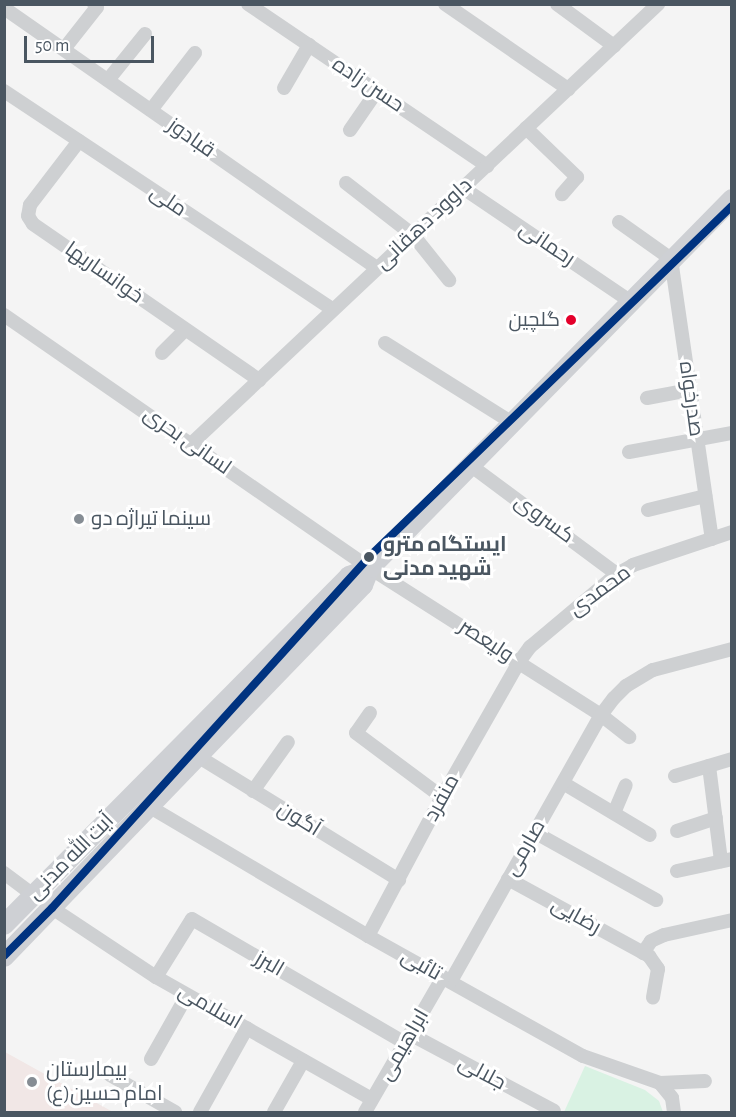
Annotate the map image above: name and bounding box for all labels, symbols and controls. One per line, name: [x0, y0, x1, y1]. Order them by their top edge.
scale bar: [27, 24, 158, 62]
text: 50 m: [35, 37, 69, 55]
street label: حسن زاده: [327, 52, 409, 118]
street label: قبادوز: [162, 113, 220, 163]
street label: داوود دهقانی: [370, 173, 478, 275]
street label: ملی: [145, 180, 191, 222]
street label: رحمانی: [514, 216, 580, 272]
street label: خوانساریها: [60, 237, 148, 309]
place label: گلچین: [508, 308, 560, 332]
marker: گلچین: [565, 314, 577, 326]
street label: صدرخواه: [673, 360, 709, 438]
street label: لسانی بحری: [138, 402, 236, 480]
street label: کسروی: [509, 489, 579, 549]
place label: سینما تیراژه دو: [91, 506, 211, 532]
marker: سینما تیراژه دو: [72, 512, 86, 526]
place label: ایستگاه مترو شهید مدنی: [383, 532, 507, 582]
marker: ایستگاه مترو شهید مدنی: [360, 548, 378, 566]
street label: محمدی: [564, 560, 636, 622]
street label: ولیعصر: [454, 614, 518, 668]
street label: منفرد: [419, 770, 465, 826]
street label: آگون: [273, 796, 325, 842]
street label: آیت الله مدنی: [22, 808, 120, 906]
street label: صارمی: [499, 815, 551, 881]
street label: رضایی: [547, 892, 605, 940]
street label: تائبی: [396, 944, 446, 986]
street label: البرز: [250, 946, 288, 982]
street label: اسلامی: [174, 979, 246, 1035]
street label: ابراهیمی: [373, 1005, 435, 1085]
street label: جلالی: [454, 1050, 510, 1096]
place label: بیمارستان امام حسین(ع): [46, 1057, 163, 1107]
marker: بیمارستان امام حسین(ع): [23, 1073, 41, 1091]

